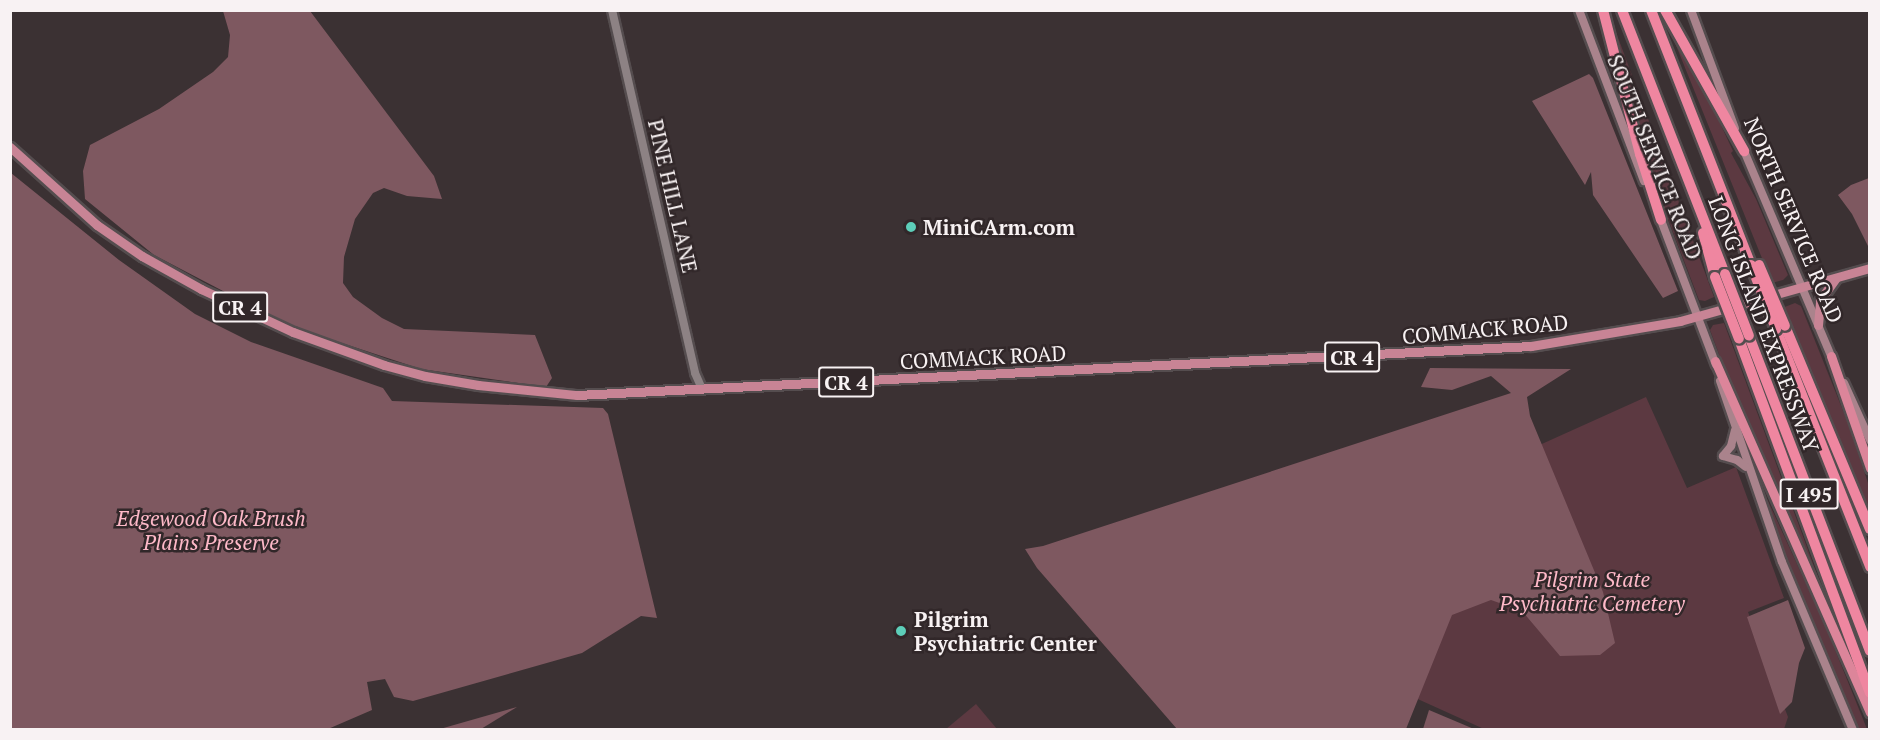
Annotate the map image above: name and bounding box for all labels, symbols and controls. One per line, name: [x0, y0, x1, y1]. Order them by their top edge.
street label: SOUTH SERVICE ROAD: [1602, 51, 1708, 263]
street label: NORTH SERVICE ROAD: [1739, 113, 1849, 327]
street label: PINE HILL LANE: [643, 117, 703, 275]
street label: LONG ISLAND EXPRESSWAY: [1704, 193, 1824, 455]
place label: MiniCArm.com: [923, 214, 1075, 240]
marker: MiniCArm.com: [904, 220, 918, 234]
road number: CR 4: [212, 290, 268, 324]
street label: COMMACK ROAD: [1401, 309, 1569, 349]
street label: COMMACK ROAD: [899, 340, 1067, 374]
road number: CR 4: [1324, 340, 1380, 374]
road number: CR 4: [818, 365, 874, 399]
road number: I 495: [1779, 477, 1839, 511]
park label: Edgewood Oak Brush Plains Preserve: [116, 505, 306, 555]
park label: Pilgrim State Psychiatric Cemetery: [1499, 566, 1685, 616]
place label: Pilgrim Psychiatric Center: [914, 606, 1097, 656]
marker: Pilgrim Psychiatric Center: [892, 622, 910, 640]

